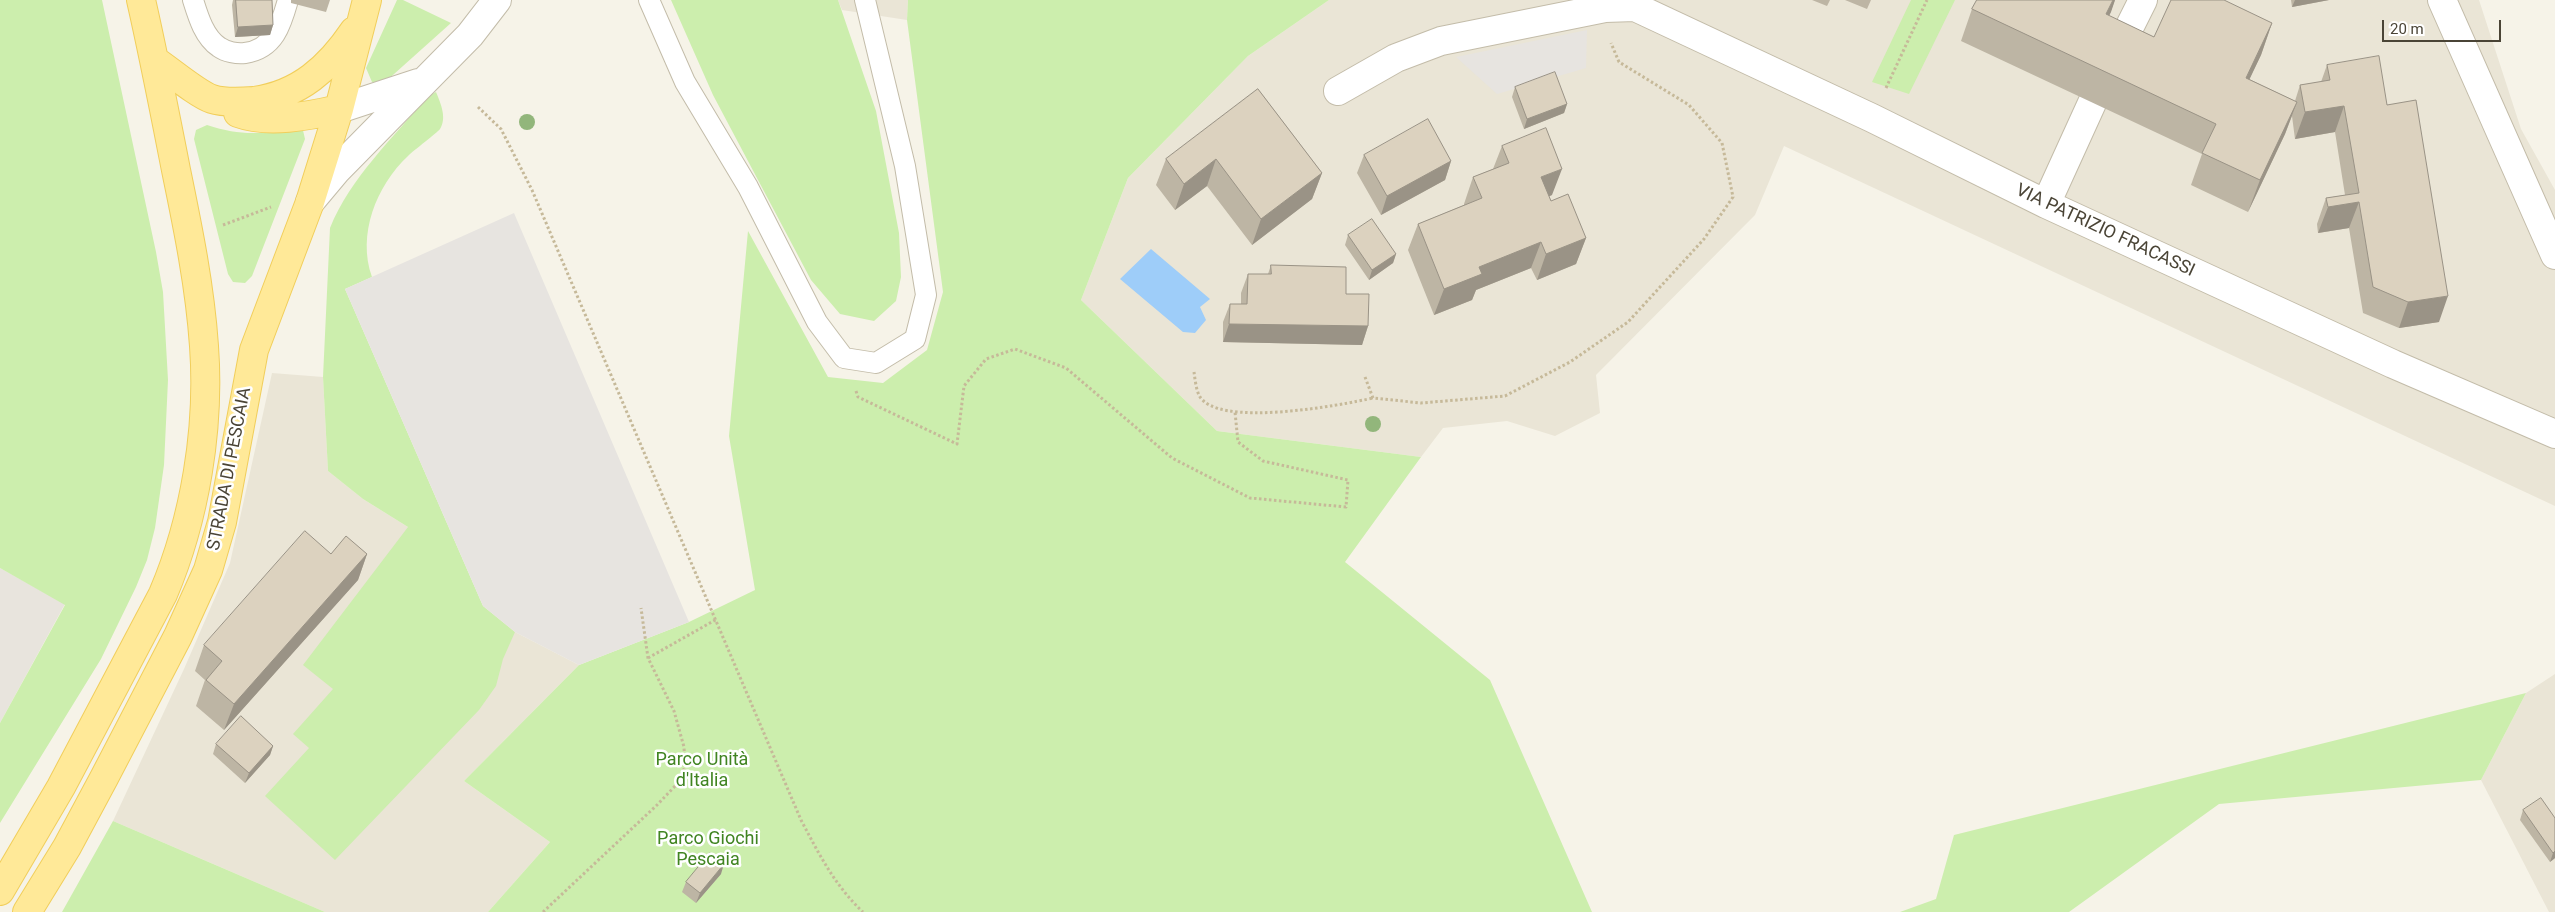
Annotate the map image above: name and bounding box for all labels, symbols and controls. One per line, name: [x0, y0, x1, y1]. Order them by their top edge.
scale bar: [2385, 10, 2504, 42]
text: 20 m: [2390, 20, 2424, 38]
street label: VIA PATRIZIO FRACASSI: [2012, 180, 2198, 282]
street label: STRADA DI PESCAIA: [204, 386, 256, 552]
park label: Parco Unità d'Italia: [656, 749, 748, 792]
park label: Parco Giochi Pescaia: [657, 828, 759, 871]

